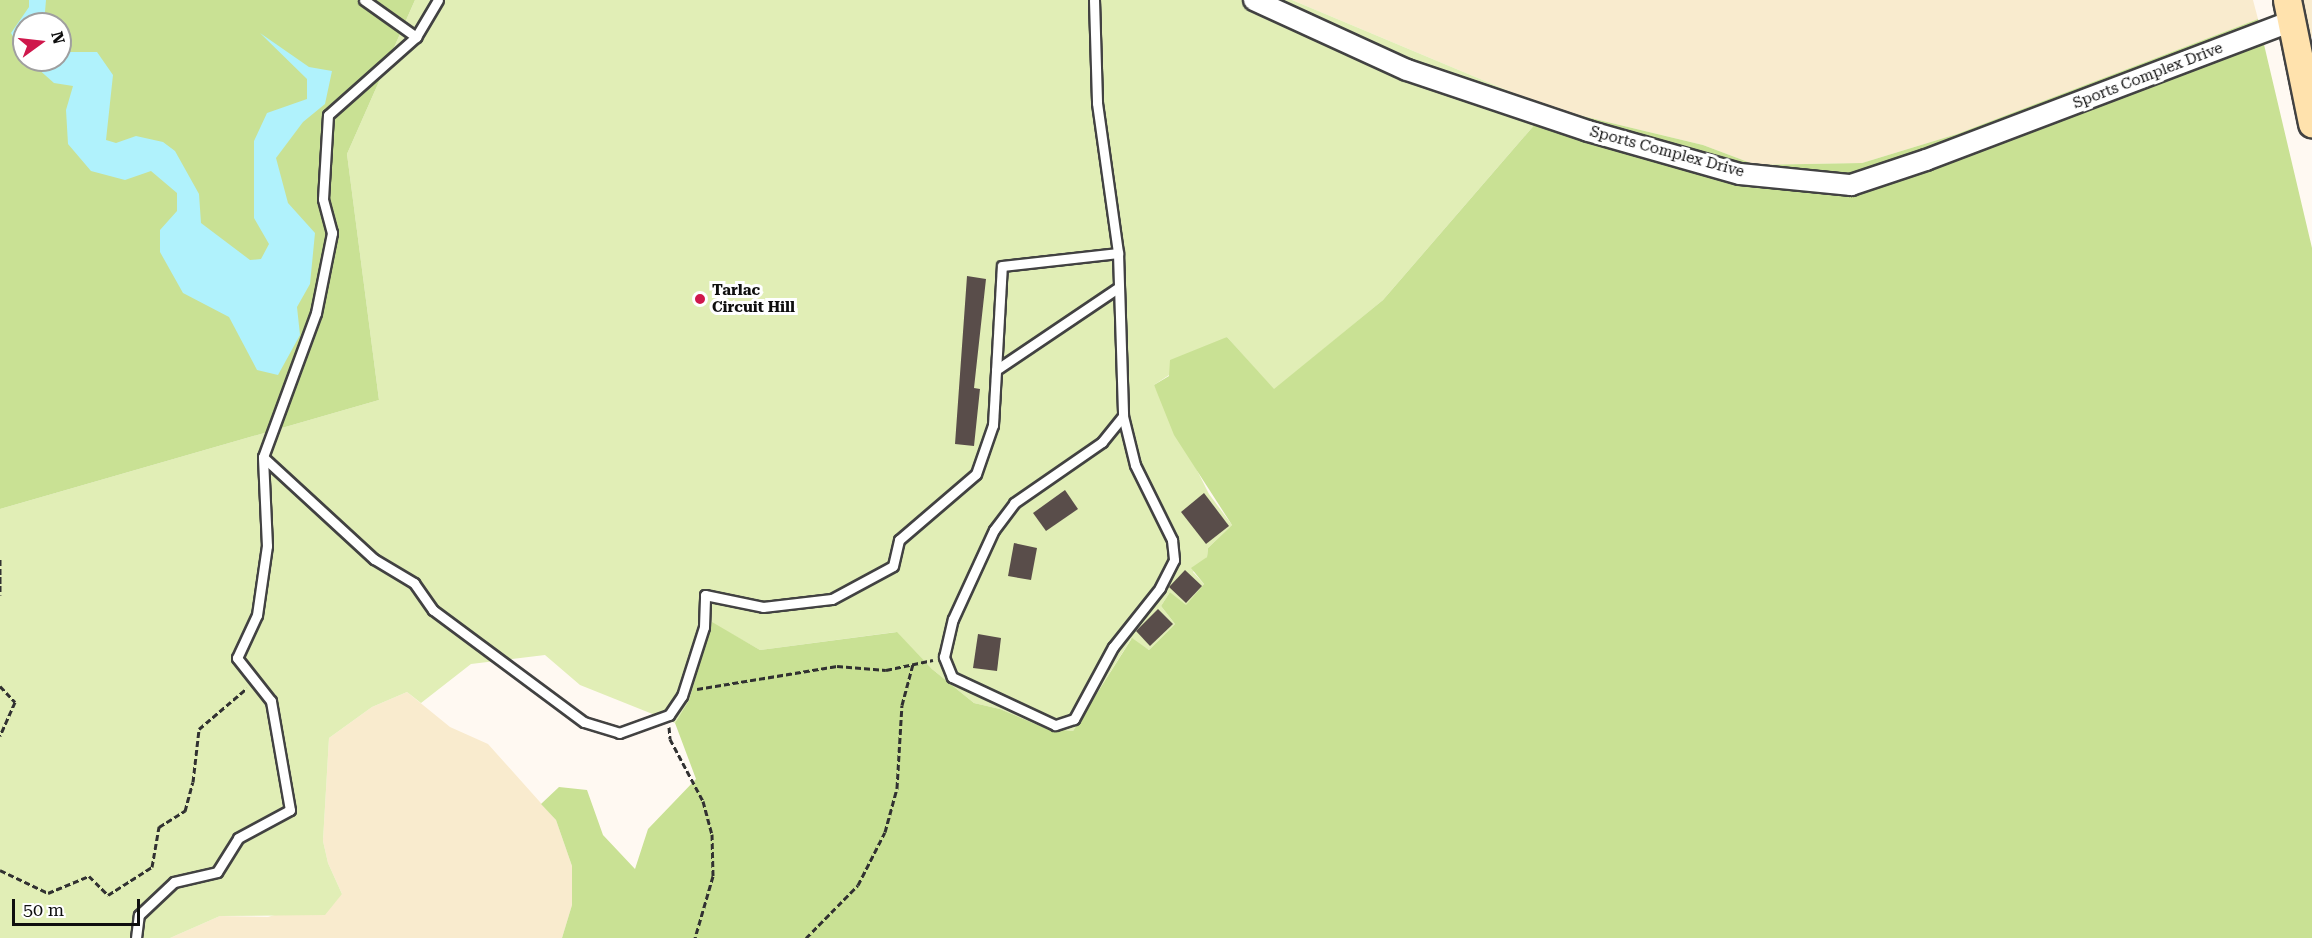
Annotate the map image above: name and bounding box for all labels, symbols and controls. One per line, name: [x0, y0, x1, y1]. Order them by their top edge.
north arrow: [12, 12, 72, 72]
text: N: [47, 29, 69, 46]
street label: Sports Complex Drive: [2071, 39, 2225, 113]
street label: Sports Complex Drive: [1588, 123, 1746, 181]
place label: Tarlac Circuit Hill: [712, 281, 795, 316]
marker: Tarlac Circuit Hill: [693, 292, 707, 306]
scale bar: [15, 887, 142, 925]
text: 50 m: [23, 899, 64, 920]

